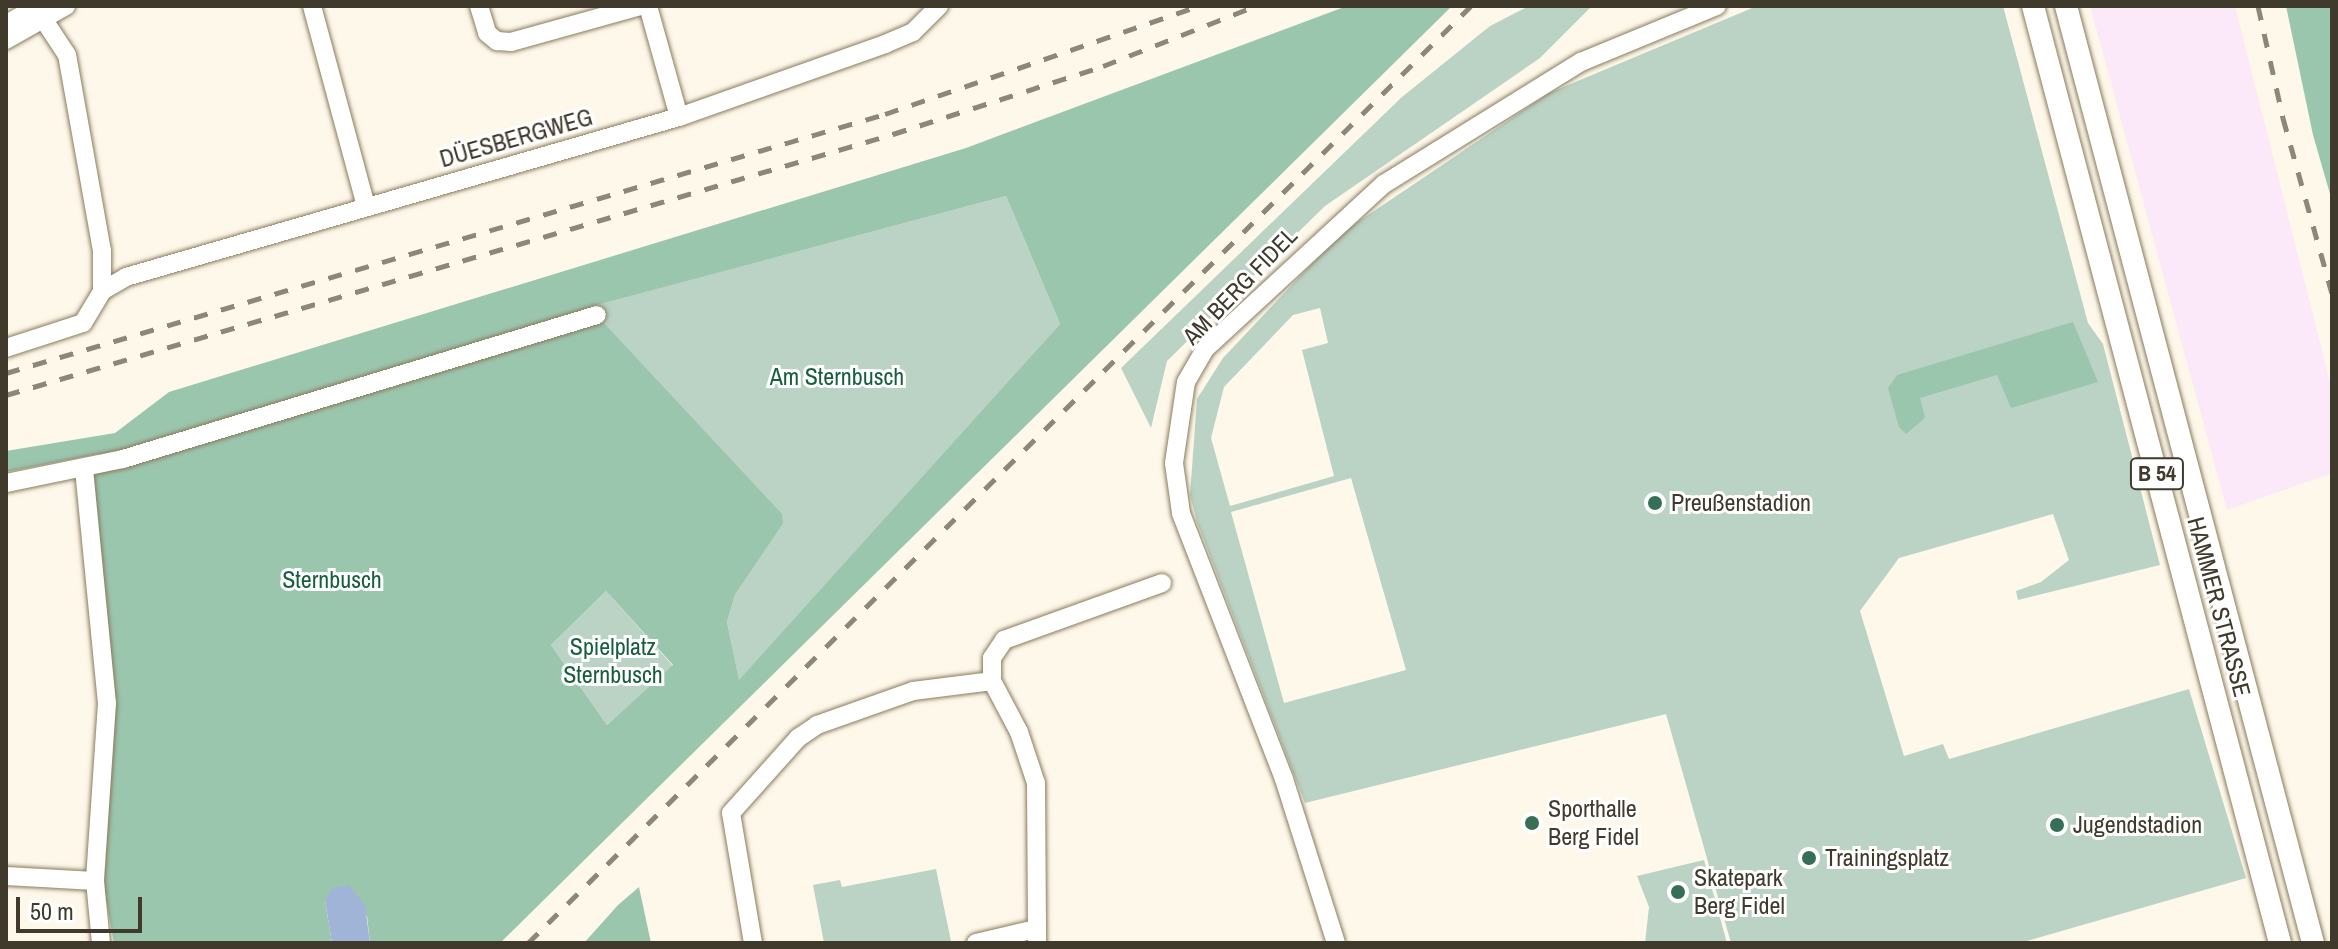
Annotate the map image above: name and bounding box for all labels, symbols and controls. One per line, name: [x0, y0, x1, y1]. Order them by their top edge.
street label: DÜESBERGWEG: [436, 102, 596, 174]
street label: AM BERG FIDEL: [1177, 221, 1303, 351]
park label: Am Sternbusch: [770, 363, 904, 391]
road number: B 54: [2129, 456, 2185, 492]
place label: Preußenstadion: [1671, 489, 1811, 517]
marker: Preußenstadion: [1646, 494, 1664, 512]
street label: HAMMER STRASSE: [2181, 514, 2257, 700]
park label: Sternbusch: [282, 566, 382, 594]
park label: Spielplatz Sternbusch: [563, 633, 663, 689]
place label: Sporthalle Berg Fidel: [1548, 795, 1639, 851]
place label: Jugendstadion: [2073, 811, 2202, 839]
marker: Sporthalle Berg Fidel: [1523, 814, 1541, 832]
marker: Jugendstadion: [2048, 816, 2066, 834]
place label: Trainingsplatz: [1825, 844, 1949, 872]
marker: Trainingsplatz: [1800, 849, 1818, 867]
place label: Skatepark Berg Fidel: [1694, 864, 1785, 920]
scale bar: [20, 881, 146, 931]
marker: Skatepark Berg Fidel: [1669, 883, 1687, 901]
text: 50 m: [30, 895, 74, 927]

